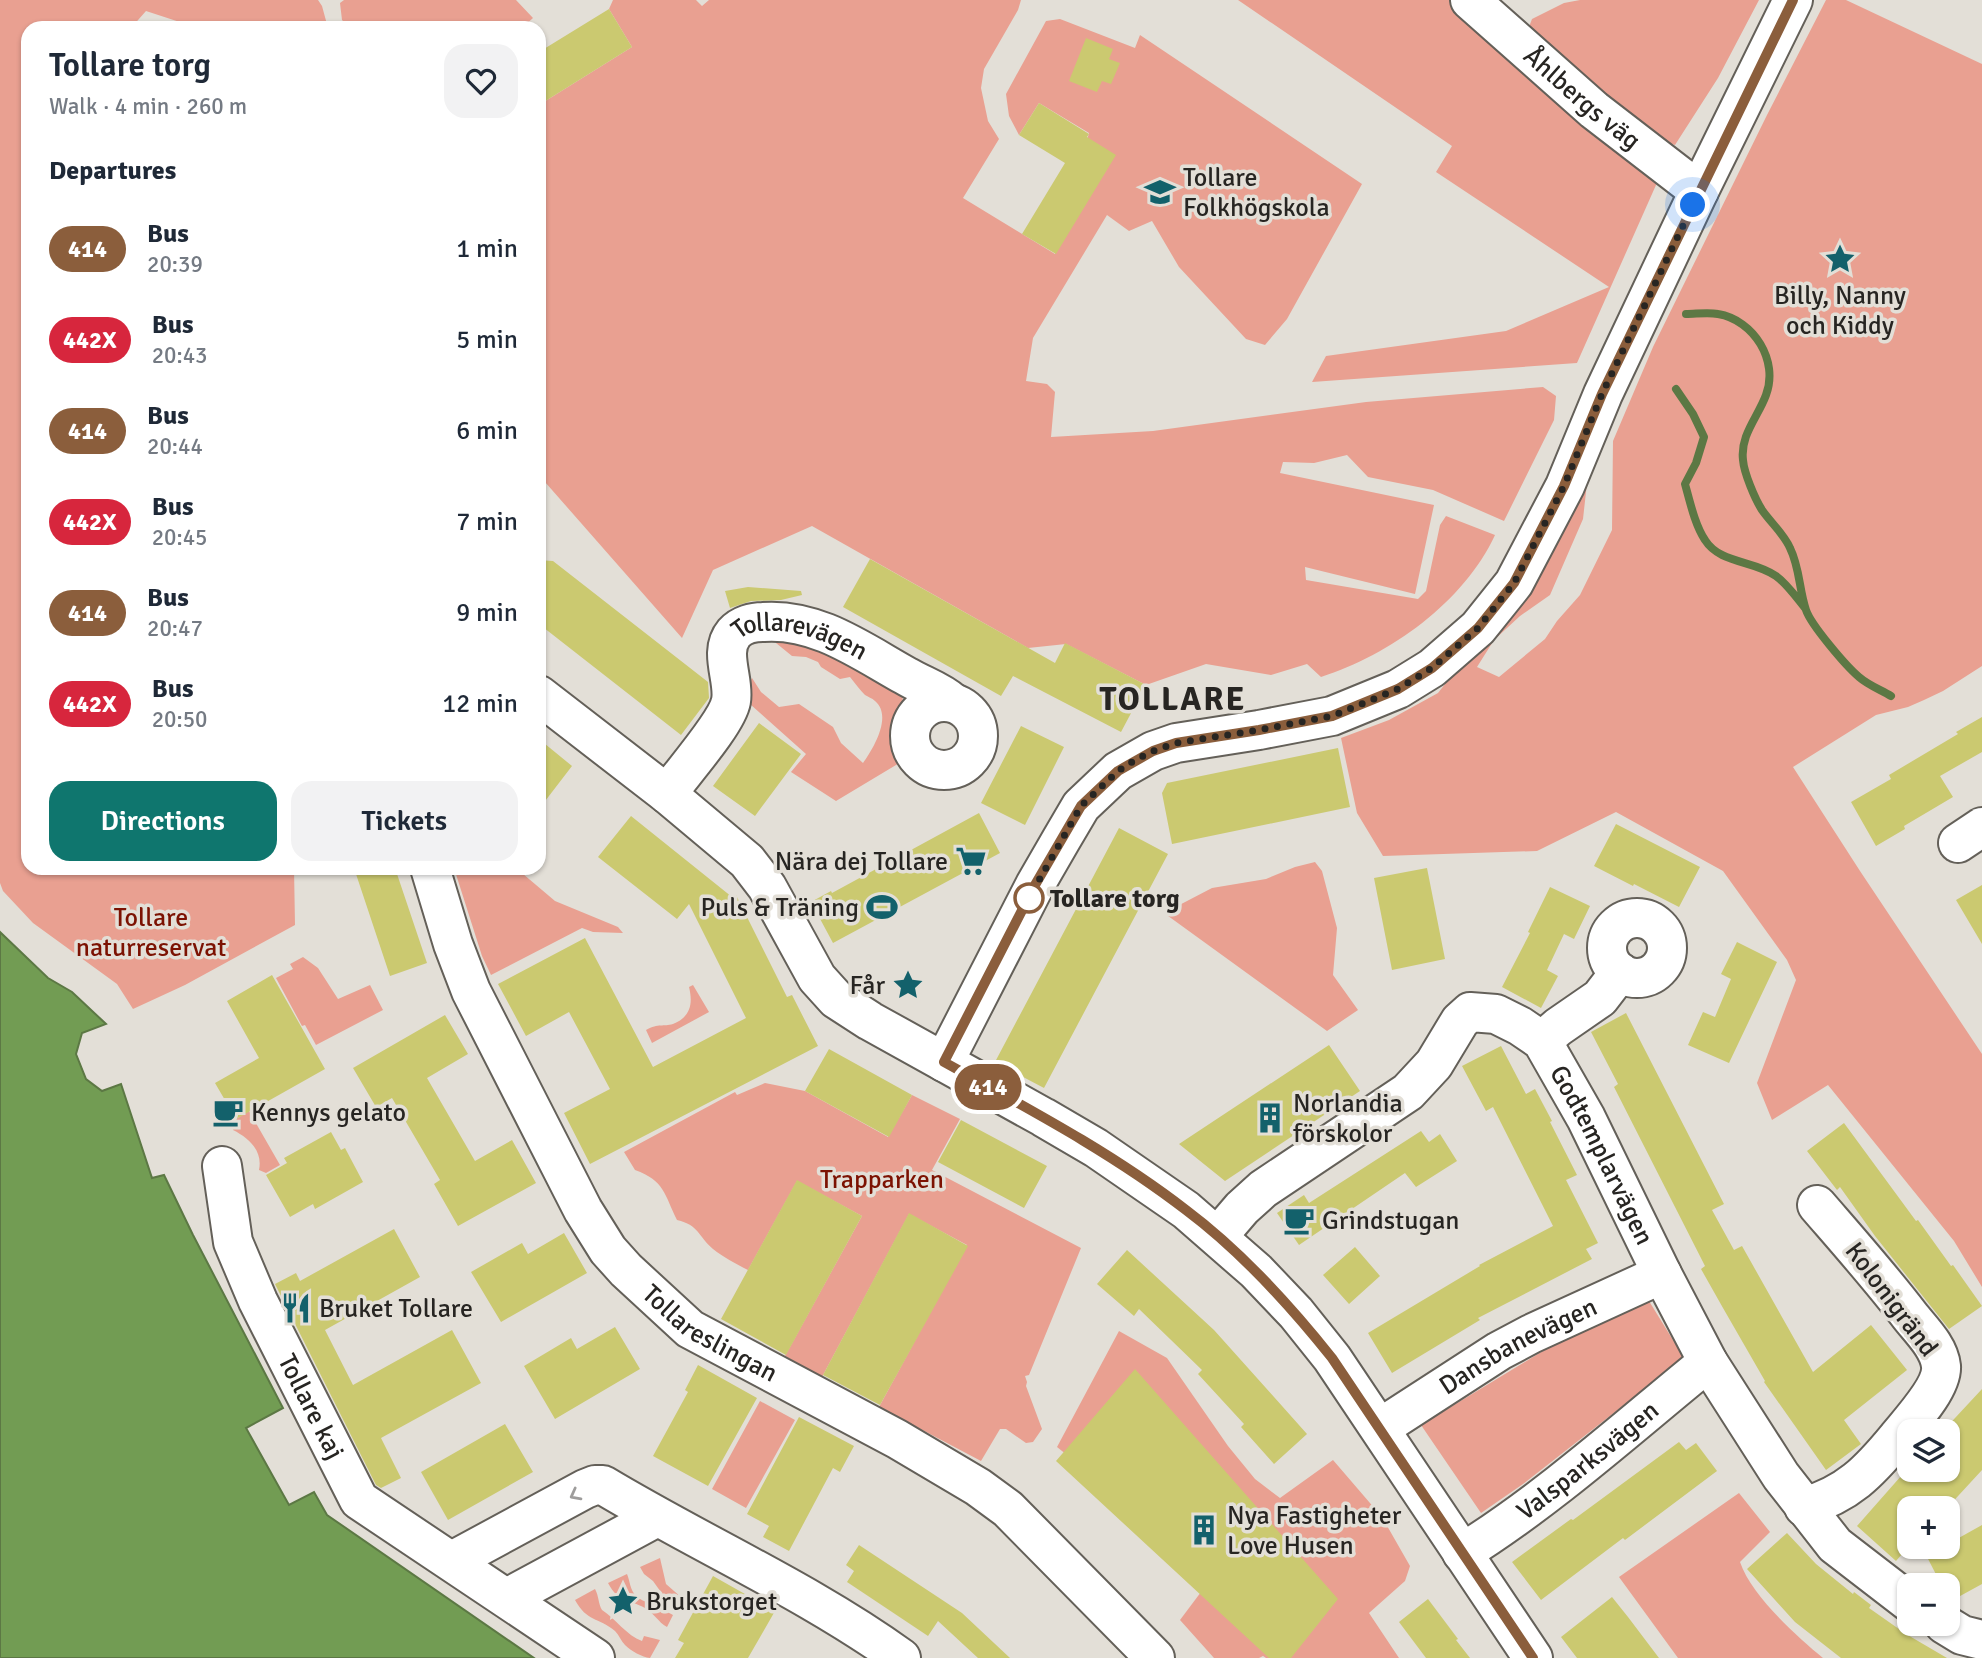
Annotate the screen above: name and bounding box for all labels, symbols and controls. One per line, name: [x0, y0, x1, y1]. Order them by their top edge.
street label: Åhlbergs väg: [1517, 40, 1647, 157]
button: heart: [444, 44, 518, 118]
text: Tollare torg: [49, 45, 211, 86]
text: Walk · 4 min · 260 m: [49, 92, 247, 121]
text: Departures: [49, 155, 176, 187]
place label: Tollare Folkhögskola: [1183, 162, 1330, 224]
school or university icon: Tollare Folkhögskola: [1143, 175, 1177, 209]
your location: [1675, 187, 1710, 222]
text: Bus: [147, 218, 189, 250]
text: 1 min: [456, 233, 518, 265]
text: 414: [68, 234, 107, 264]
place icon: Billy, Nanny och Kiddy: [1823, 242, 1857, 276]
text: 20:39: [147, 250, 203, 279]
place label: Billy, Nanny och Kiddy: [1774, 280, 1906, 342]
text: Bus: [152, 309, 193, 341]
text: 5 min: [456, 324, 518, 356]
text: 442X: [63, 325, 117, 355]
text: 20:43: [152, 341, 208, 370]
text: Bus: [147, 400, 189, 432]
text: 6 min: [456, 415, 518, 447]
text: 414: [68, 416, 107, 446]
text: 20:44: [147, 432, 203, 461]
text: Bus: [152, 491, 193, 523]
text: 7 min: [456, 506, 518, 538]
text: 442X: [63, 507, 117, 537]
text: 20:45: [152, 523, 208, 552]
text: Bus: [147, 582, 189, 614]
text: 9 min: [456, 597, 518, 629]
text: 414: [68, 598, 107, 628]
street label: Tollarevägen: [725, 607, 873, 668]
text: 20:47: [147, 614, 203, 643]
text: Bus: [152, 673, 193, 705]
district label: TOLLARE: [1100, 679, 1246, 720]
text: 12 min: [442, 688, 518, 720]
text: 442X: [63, 689, 117, 719]
text: 20:50: [152, 705, 208, 734]
button: Directions: [49, 781, 277, 861]
button: Tickets: [291, 781, 518, 861]
supermarket icon: Nära dej Tollare: [954, 844, 988, 878]
place label: Nära dej Tollare: [775, 846, 948, 878]
marker: Tollare torg: [1014, 883, 1044, 913]
place label: Tollare torg: [1050, 883, 1180, 915]
sports icon: Puls & Träning: [865, 890, 899, 924]
place label: Puls & Träning: [701, 892, 859, 924]
park label: Tollare naturreservat: [76, 902, 226, 964]
place icon: Får: [891, 968, 925, 1002]
place label: Får: [850, 970, 885, 1002]
street label: Godtemplarvägen: [1542, 1060, 1660, 1250]
line badge: 414: [948, 1064, 1028, 1110]
text: 414: [969, 1072, 1007, 1102]
place label: Norlandia förskolor: [1293, 1088, 1403, 1150]
cafe icon: Kennys gelato: [211, 1095, 245, 1129]
place label: Kennys gelato: [251, 1097, 406, 1129]
building icon: Norlandia förskolor: [1253, 1101, 1287, 1135]
park label: Trapparken: [820, 1164, 944, 1196]
cafe icon: Grindstugan: [1282, 1203, 1316, 1237]
place label: Grindstugan: [1322, 1205, 1460, 1237]
street label: Kolonigränd: [1838, 1236, 1945, 1363]
street label: Tollareslingan: [635, 1278, 783, 1390]
restaurant icon: Bruket Tollare: [279, 1291, 313, 1325]
street label: Dansbanevägen: [1434, 1291, 1602, 1402]
place label: Bruket Tollare: [319, 1293, 473, 1325]
street label: Tollare kaj: [271, 1349, 351, 1465]
street label: Valsparksvägen: [1511, 1395, 1666, 1528]
map controls: [1897, 1419, 1960, 1636]
button: layers: [1897, 1419, 1960, 1482]
one-way arrow: [570, 1486, 582, 1500]
button: +: [1897, 1496, 1960, 1559]
place label: Nya Fastigheter Love Husen: [1227, 1500, 1402, 1562]
building icon: Nya Fastigheter Love Husen: [1187, 1513, 1221, 1547]
button: −: [1897, 1573, 1960, 1636]
place icon: Brukstorget: [606, 1584, 640, 1618]
place label: Brukstorget: [646, 1586, 777, 1618]

